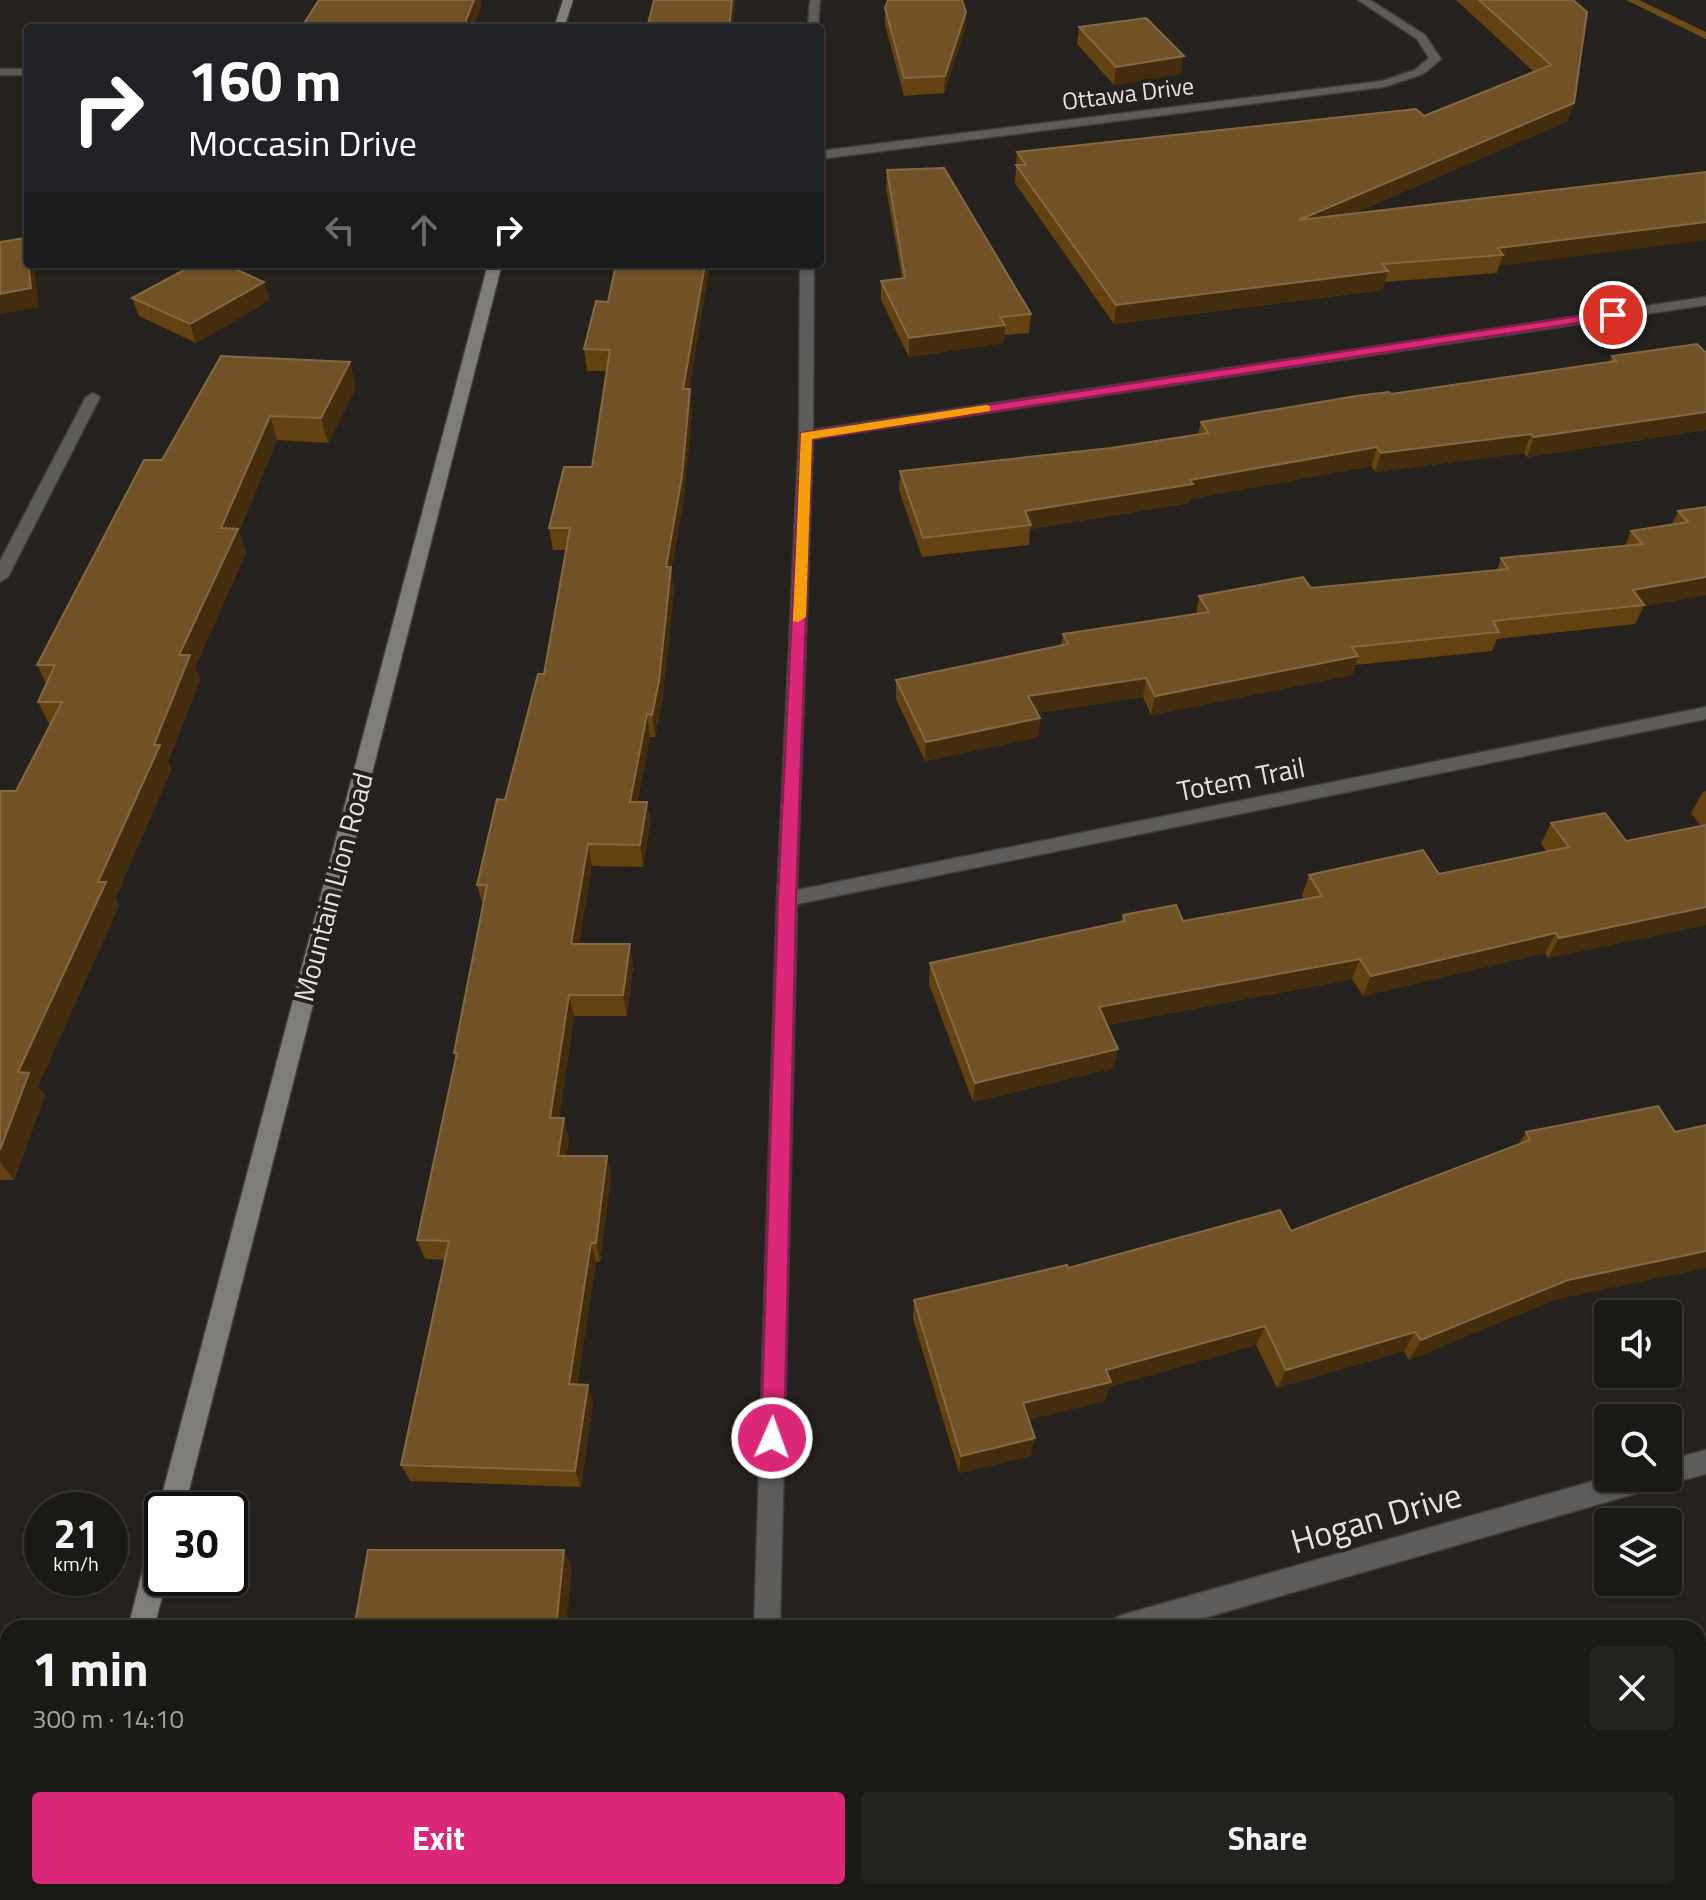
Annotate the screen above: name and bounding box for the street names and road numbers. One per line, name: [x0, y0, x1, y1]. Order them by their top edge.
street label: Ottawa Drive: [1060, 67, 1196, 119]
street label: Totem Trail: [1173, 745, 1308, 812]
street label: Mountain Lion Road: [281, 768, 384, 1006]
street label: Hogan Drive: [1284, 1468, 1467, 1566]

